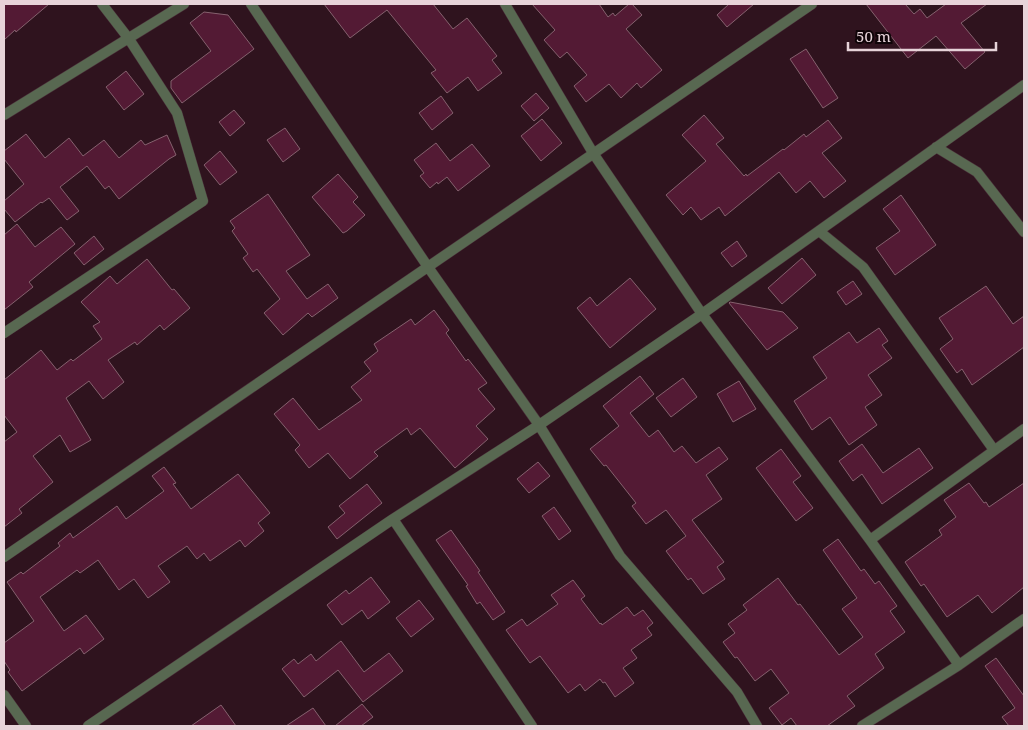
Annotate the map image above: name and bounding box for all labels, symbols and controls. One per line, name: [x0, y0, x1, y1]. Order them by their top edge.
scale bar: [848, 20, 996, 52]
text: 50 m: [856, 26, 891, 46]

